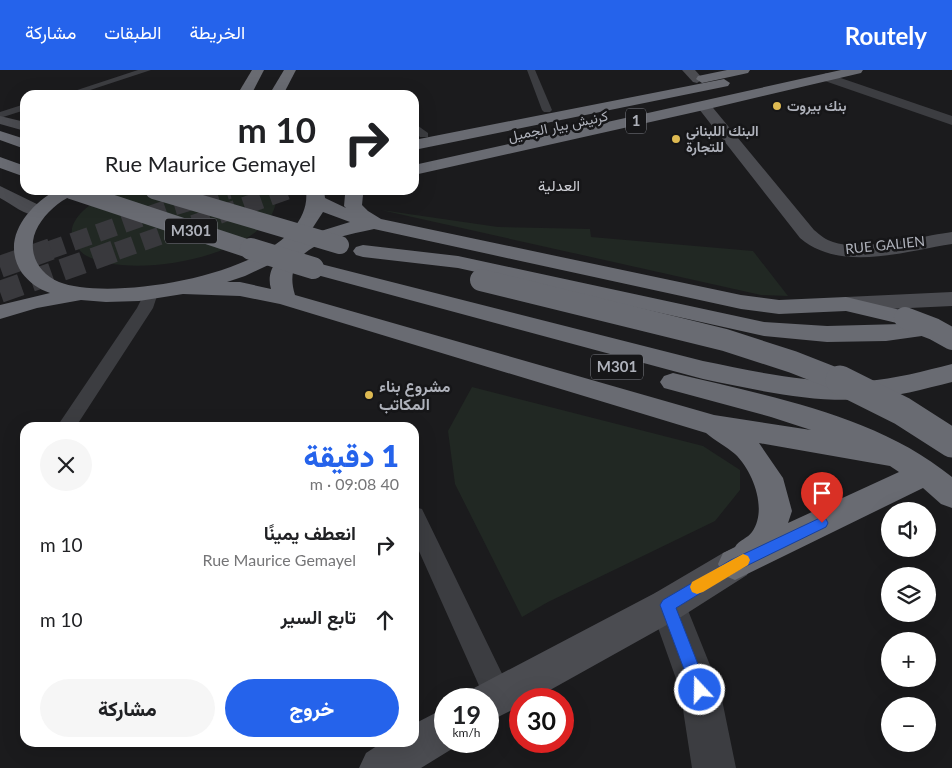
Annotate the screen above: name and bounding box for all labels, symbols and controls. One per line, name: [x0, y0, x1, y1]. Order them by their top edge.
text: مشاركة: [25, 21, 76, 43]
text: الطبقات: [104, 21, 161, 43]
text: الخريطة: [189, 21, 245, 43]
text: Routely: [845, 21, 927, 50]
place label: بنك بيروت: [787, 97, 846, 115]
marker: بنك بيروت: [771, 100, 783, 112]
street label: كرنيش بيار الجميل: [506, 107, 610, 145]
text: 10 m: [238, 108, 316, 150]
road number: 1: [626, 108, 646, 134]
icon: right: [334, 110, 399, 175]
place label: البنك اللبناني للتجارة: [686, 122, 759, 156]
marker: البنك اللبناني للتجارة: [670, 133, 682, 145]
text: Rue Maurice Gemayel: [105, 150, 316, 177]
district label: العدلية: [538, 176, 580, 195]
road number: M301: [165, 218, 217, 244]
street label: RUE GALIEN: [844, 232, 926, 257]
road number: M301: [591, 354, 643, 380]
place label: مشروع بناء المكاتب: [379, 376, 451, 414]
marker: مشروع بناء المكاتب: [363, 389, 375, 401]
text: 1 دقيقة: [304, 437, 399, 473]
button: close: [40, 439, 92, 491]
pin: [801, 472, 843, 523]
text: 40 m · 09:08: [310, 474, 399, 493]
icon: arrive: [808, 479, 836, 507]
map controls: [881, 502, 936, 752]
button: sound: [881, 502, 936, 557]
text: انعطف يمينًا: [264, 521, 356, 544]
icon: right: [371, 531, 399, 559]
text: 10 m: [40, 533, 83, 556]
text: Rue Maurice Gemayel: [202, 550, 356, 569]
button: layers: [881, 567, 936, 622]
text: تابع السير: [281, 605, 356, 628]
icon: ahead: [371, 606, 399, 634]
text: 10 m: [40, 608, 83, 631]
button: +: [881, 632, 936, 687]
position arrow: [673, 663, 725, 715]
button: مشاركة: [40, 679, 215, 737]
button: خروج: [225, 679, 399, 737]
speed limit sign: 30: [509, 688, 574, 753]
button: −: [881, 697, 936, 752]
text: 19: [452, 699, 481, 729]
text: km/h: [452, 725, 481, 740]

